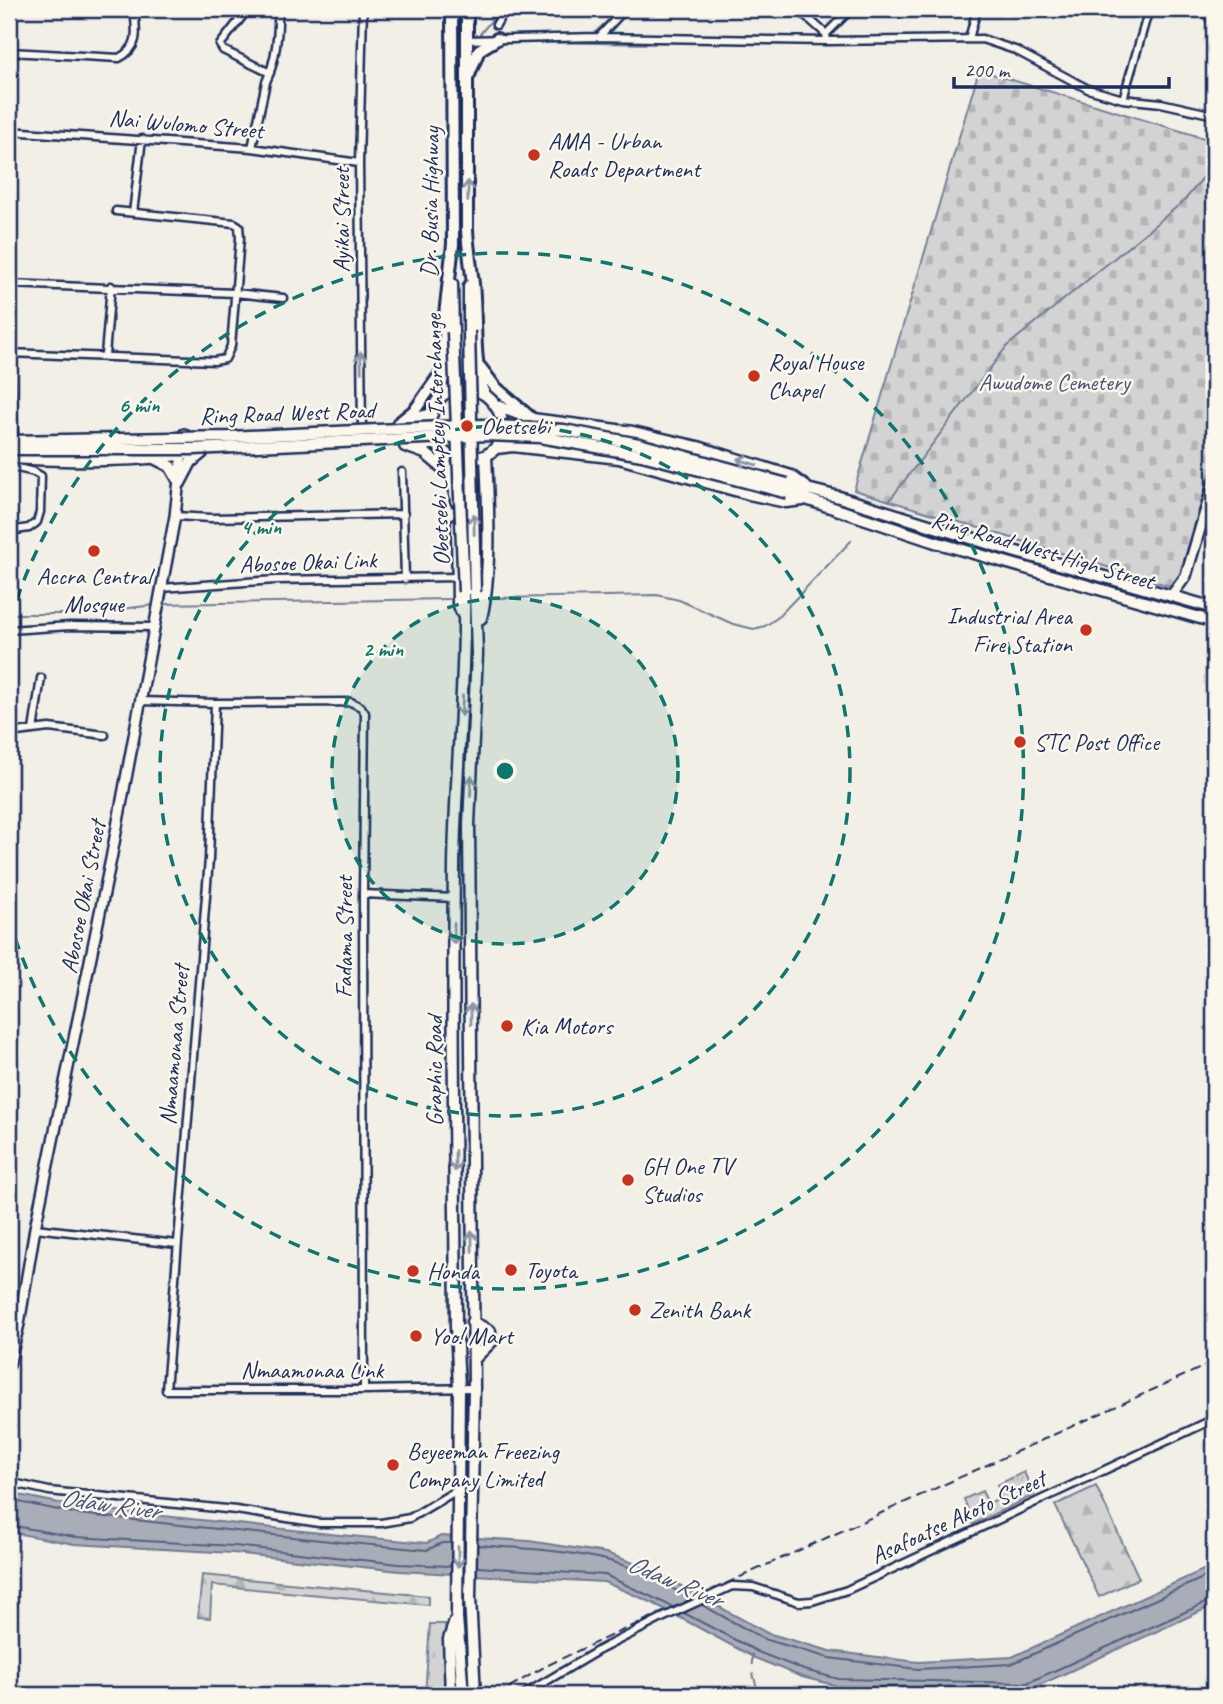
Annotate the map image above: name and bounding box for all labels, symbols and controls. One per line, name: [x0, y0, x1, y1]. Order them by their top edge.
scale bar: [954, 46, 1169, 90]
text: 200 m: [964, 57, 1011, 83]
street label: Nai Wulomo Street: [108, 102, 266, 146]
street label: Dr. Busia Highway: [414, 125, 446, 278]
place label: AMA - Urban Roads Department: [548, 126, 702, 184]
marker: AMA - Urban Roads Department: [526, 147, 542, 163]
street label: Ayikai Street: [326, 165, 356, 272]
one-way arrow: [461, 180, 475, 203]
street label: Obetsebi Lamptey Interchange: [418, 312, 456, 566]
place label: Royal House Chapel: [768, 347, 866, 405]
one-way arrow: [354, 351, 368, 374]
park label: Awudome Cemetery: [978, 367, 1131, 397]
marker: Royal House Chapel: [746, 368, 762, 384]
text: 6 min: [119, 392, 160, 418]
street label: Ring Road West Road: [199, 395, 379, 431]
place label: Obetsebi: [481, 411, 554, 441]
marker: Obetsebi: [459, 418, 475, 434]
one-way arrow: [737, 455, 759, 467]
street label: Ring Road West High Street: [928, 504, 1160, 597]
one-way arrow: [467, 513, 481, 536]
text: 4 min: [241, 514, 281, 540]
marker: Accra Central Mosque: [86, 543, 102, 559]
street label: Abosoe Okai Link: [239, 545, 379, 579]
place label: Accra Central Mosque: [37, 561, 155, 619]
place label: Industrial Area Fire Station: [947, 601, 1073, 659]
marker: Industrial Area Fire Station: [1078, 622, 1094, 638]
text: 2 min: [363, 636, 403, 662]
one-way arrow: [455, 695, 468, 718]
place label: STC Post Office: [1034, 727, 1161, 757]
marker: STC Post Office: [1012, 734, 1028, 750]
centre of rings: [493, 759, 517, 783]
one-way arrow: [465, 776, 478, 798]
street label: Abosoe Okai Street: [53, 815, 113, 976]
street label: Fadama Street: [329, 874, 359, 998]
one-way arrow: [447, 922, 461, 945]
street label: Nmaamonaa Street: [152, 961, 196, 1126]
one-way arrow: [464, 1003, 478, 1026]
place label: Kia Motors: [521, 1011, 614, 1041]
street label: Graphic Road: [419, 1012, 449, 1126]
marker: Kia Motors: [499, 1018, 515, 1034]
one-way arrow: [448, 1149, 462, 1172]
place label: GH One TV Studios: [642, 1151, 737, 1209]
marker: GH One TV Studios: [620, 1172, 636, 1188]
one-way arrow: [465, 1230, 479, 1253]
place label: Toyota: [525, 1255, 579, 1285]
place label: Honda: [427, 1256, 480, 1286]
marker: Toyota: [503, 1262, 519, 1278]
marker: Honda: [405, 1263, 421, 1279]
place label: Zenith Bank: [649, 1295, 752, 1325]
marker: Zenith Bank: [627, 1302, 643, 1318]
place label: Yoo! Mart: [430, 1321, 515, 1351]
marker: Yoo! Mart: [408, 1328, 424, 1344]
street label: Nmaamonaa Link: [241, 1355, 385, 1385]
place label: Beyeeman Freezing Company Limited: [407, 1436, 561, 1494]
marker: Beyeeman Freezing Company Limited: [385, 1457, 401, 1473]
street label: Asafoatse Akoto Street: [866, 1462, 1053, 1571]
water label: Odaw River: [58, 1481, 166, 1528]
one-way arrow: [452, 1545, 465, 1568]
water label: Odaw River: [623, 1546, 731, 1617]

